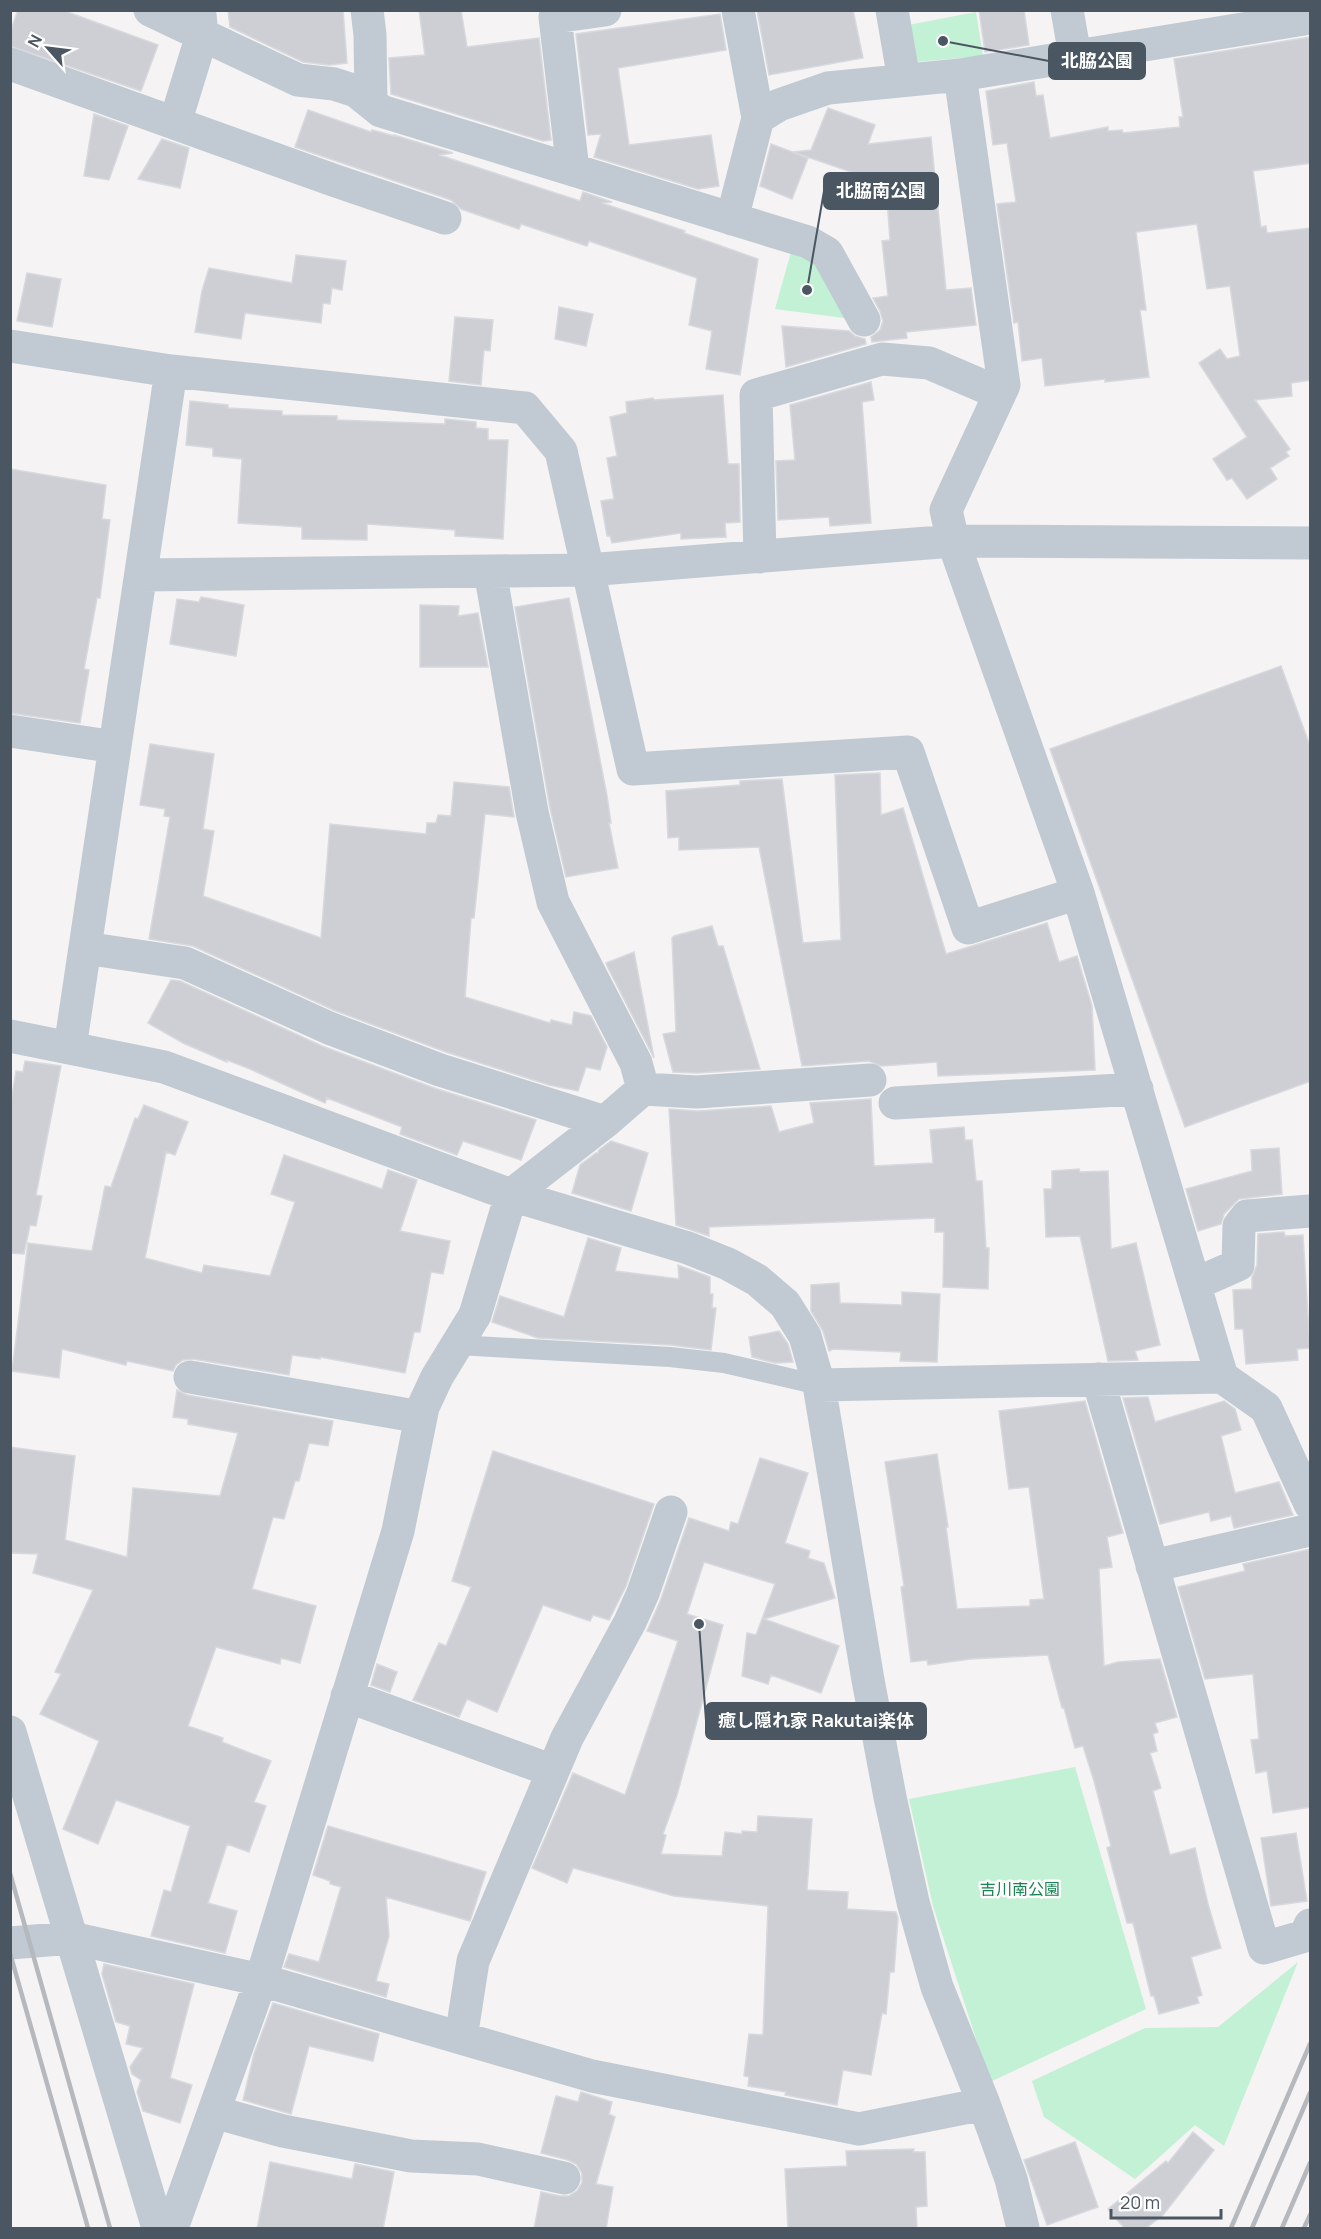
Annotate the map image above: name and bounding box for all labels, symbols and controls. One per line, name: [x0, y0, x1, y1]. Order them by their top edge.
north arrow: [18, 18, 78, 78]
text: N: [22, 31, 47, 51]
callout: 北脇公園: [1049, 43, 1145, 79]
text: 北脇公園: [1061, 48, 1133, 72]
callout: 北脇南公園: [824, 173, 938, 209]
text: 北脇南公園: [836, 178, 926, 202]
callout: 癒し隠れ家 Rakutai楽体: [706, 1703, 926, 1739]
text: 癒し隠れ家 Rakutai楽体: [718, 1708, 914, 1732]
park label: 吉川南公園: [980, 1878, 1060, 1900]
scale bar: [1111, 2182, 1220, 2220]
text: 20 m: [1120, 2190, 1160, 2214]

